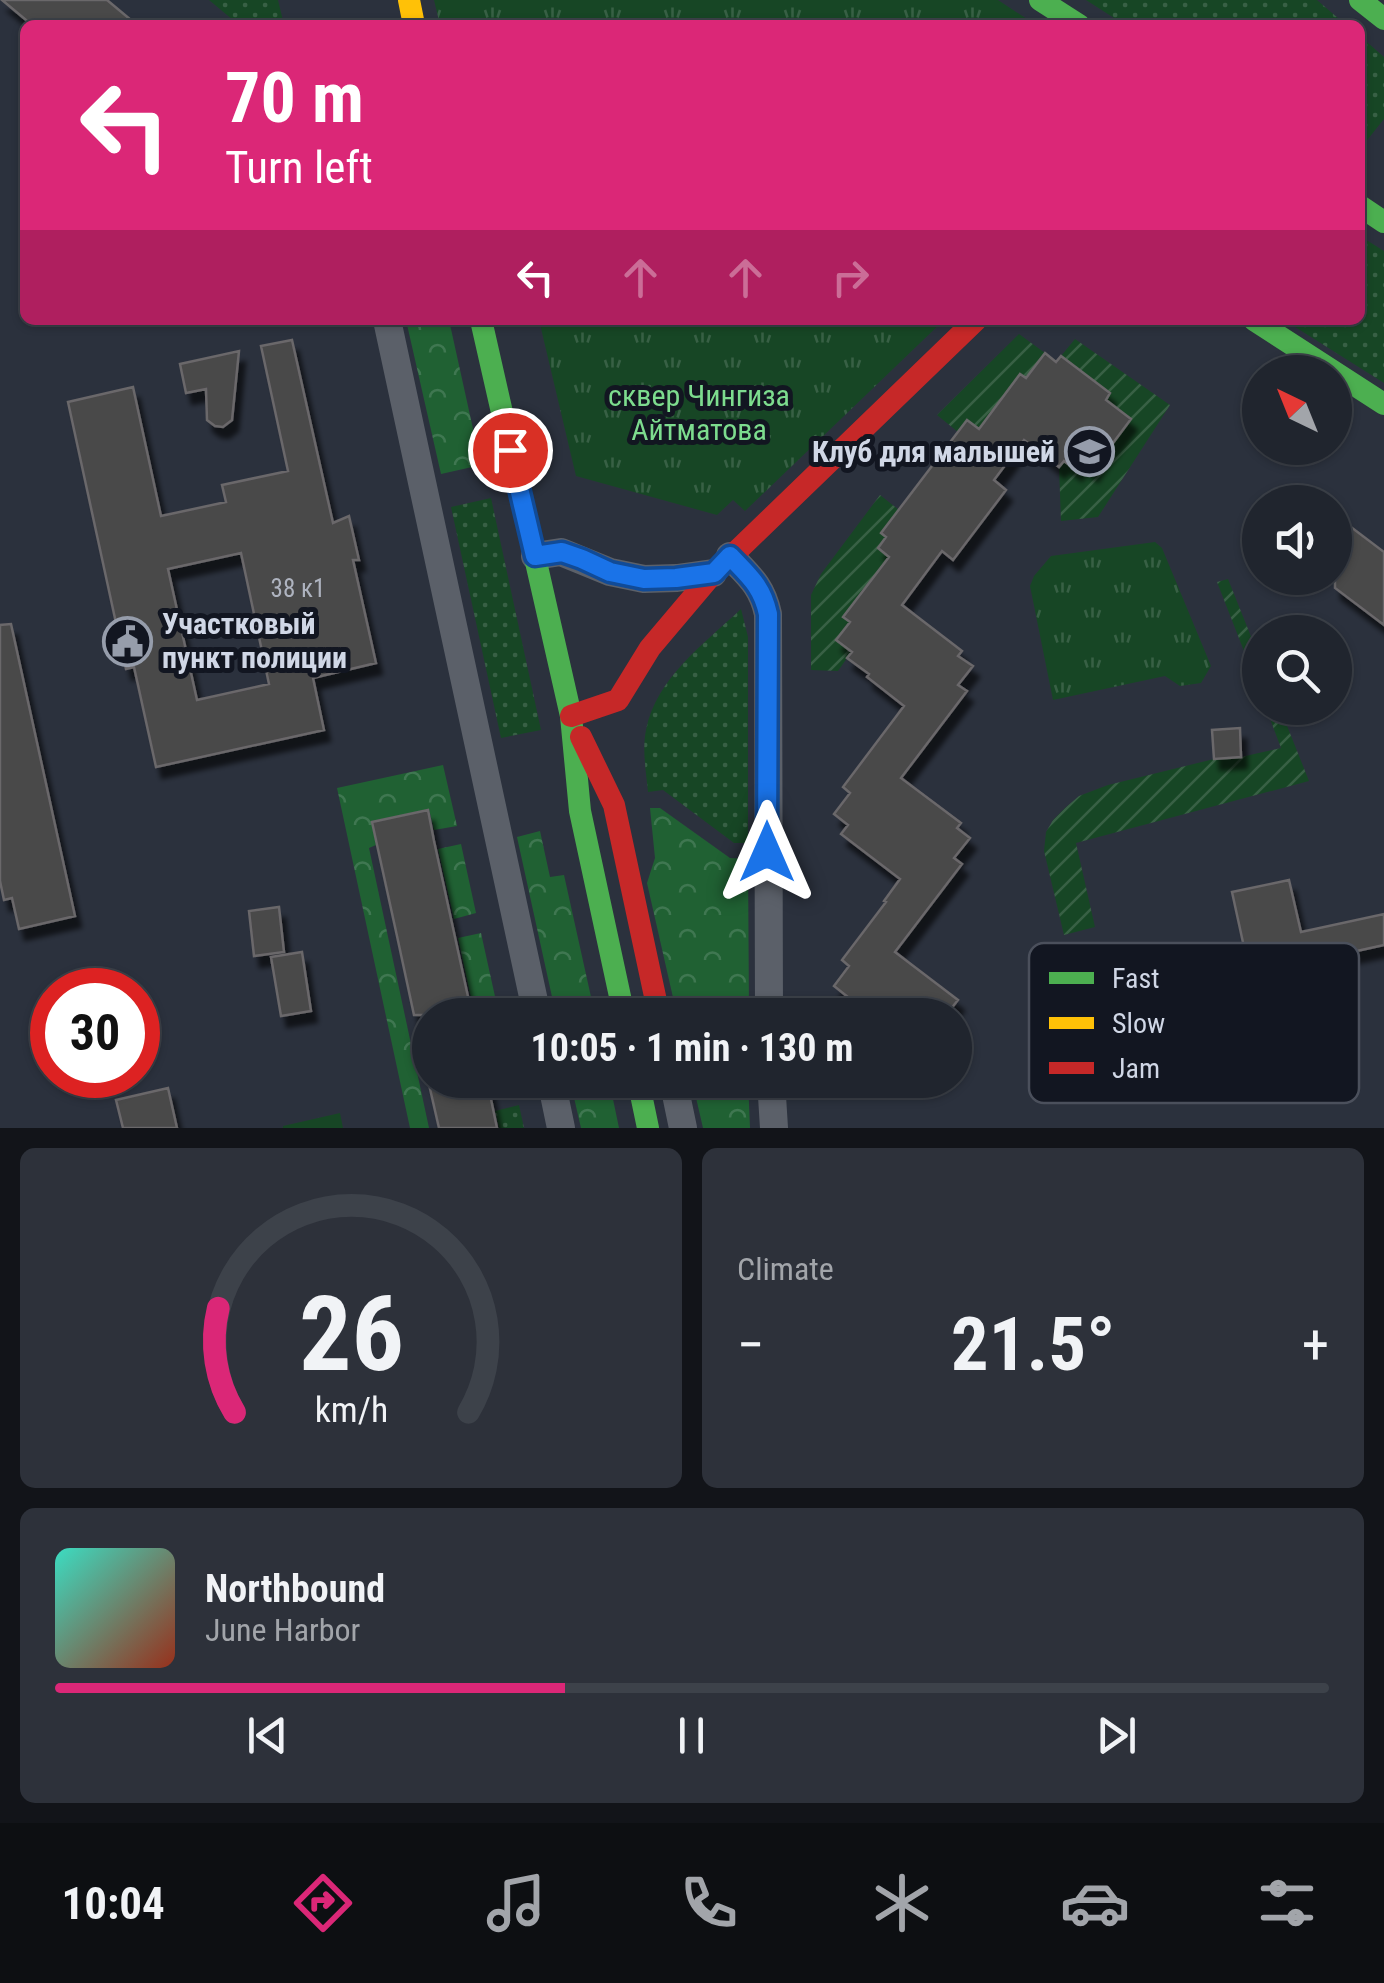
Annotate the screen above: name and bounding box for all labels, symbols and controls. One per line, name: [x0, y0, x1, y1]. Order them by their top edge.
text: 70 m: [225, 57, 364, 139]
icon: left: [60, 60, 190, 190]
text: Turn left: [225, 141, 373, 194]
icon: left: [508, 250, 563, 305]
icon: ahead: [613, 250, 668, 305]
icon: ahead: [718, 250, 773, 305]
icon: right: [823, 250, 878, 305]
north arrow: [1242, 355, 1352, 465]
map controls: [1242, 355, 1352, 725]
park label: сквер Чингиза Айтматова: [608, 378, 790, 447]
pin: [468, 408, 553, 493]
icon: arrive: [483, 423, 538, 478]
school or university icon: Клуб для малышей: [1064, 426, 1116, 478]
place label: Клуб для малышей: [812, 434, 1055, 469]
button: sound: [1242, 485, 1352, 595]
house number: 38 к1: [271, 574, 325, 603]
place label: Участковый пункт полиции: [162, 606, 347, 675]
public building icon: Участковый пункт полиции: [101, 615, 153, 667]
button: search: [1242, 615, 1352, 725]
position arrow: [715, 800, 819, 904]
legend: [1029, 943, 1359, 1103]
text: Fast: [1112, 962, 1159, 995]
speed limit sign: 30: [30, 968, 160, 1098]
text: Slow: [1112, 1007, 1165, 1040]
text: 10:05 · 1 min · 130 m: [531, 1026, 853, 1070]
text: Jam: [1112, 1052, 1160, 1085]
text: Climate: [737, 1250, 834, 1288]
text: 26: [298, 1274, 404, 1395]
text: 21.5°: [951, 1300, 1115, 1388]
text: −: [737, 1313, 765, 1377]
text: +: [1302, 1313, 1329, 1377]
text: km/h: [314, 1389, 388, 1431]
text: Northbound: [205, 1567, 385, 1611]
text: June Harbor: [205, 1611, 360, 1649]
icon: previous: [240, 1708, 295, 1763]
icon: pause: [664, 1708, 719, 1763]
icon: next: [1089, 1708, 1144, 1763]
icon: directions: [288, 1868, 358, 1938]
icon: music: [481, 1868, 551, 1938]
icon: phone: [674, 1868, 744, 1938]
icon: climate: [867, 1868, 937, 1938]
icon: car: [1060, 1868, 1130, 1938]
icon: filters: [1252, 1868, 1322, 1938]
text: 10:04: [61, 1877, 165, 1930]

